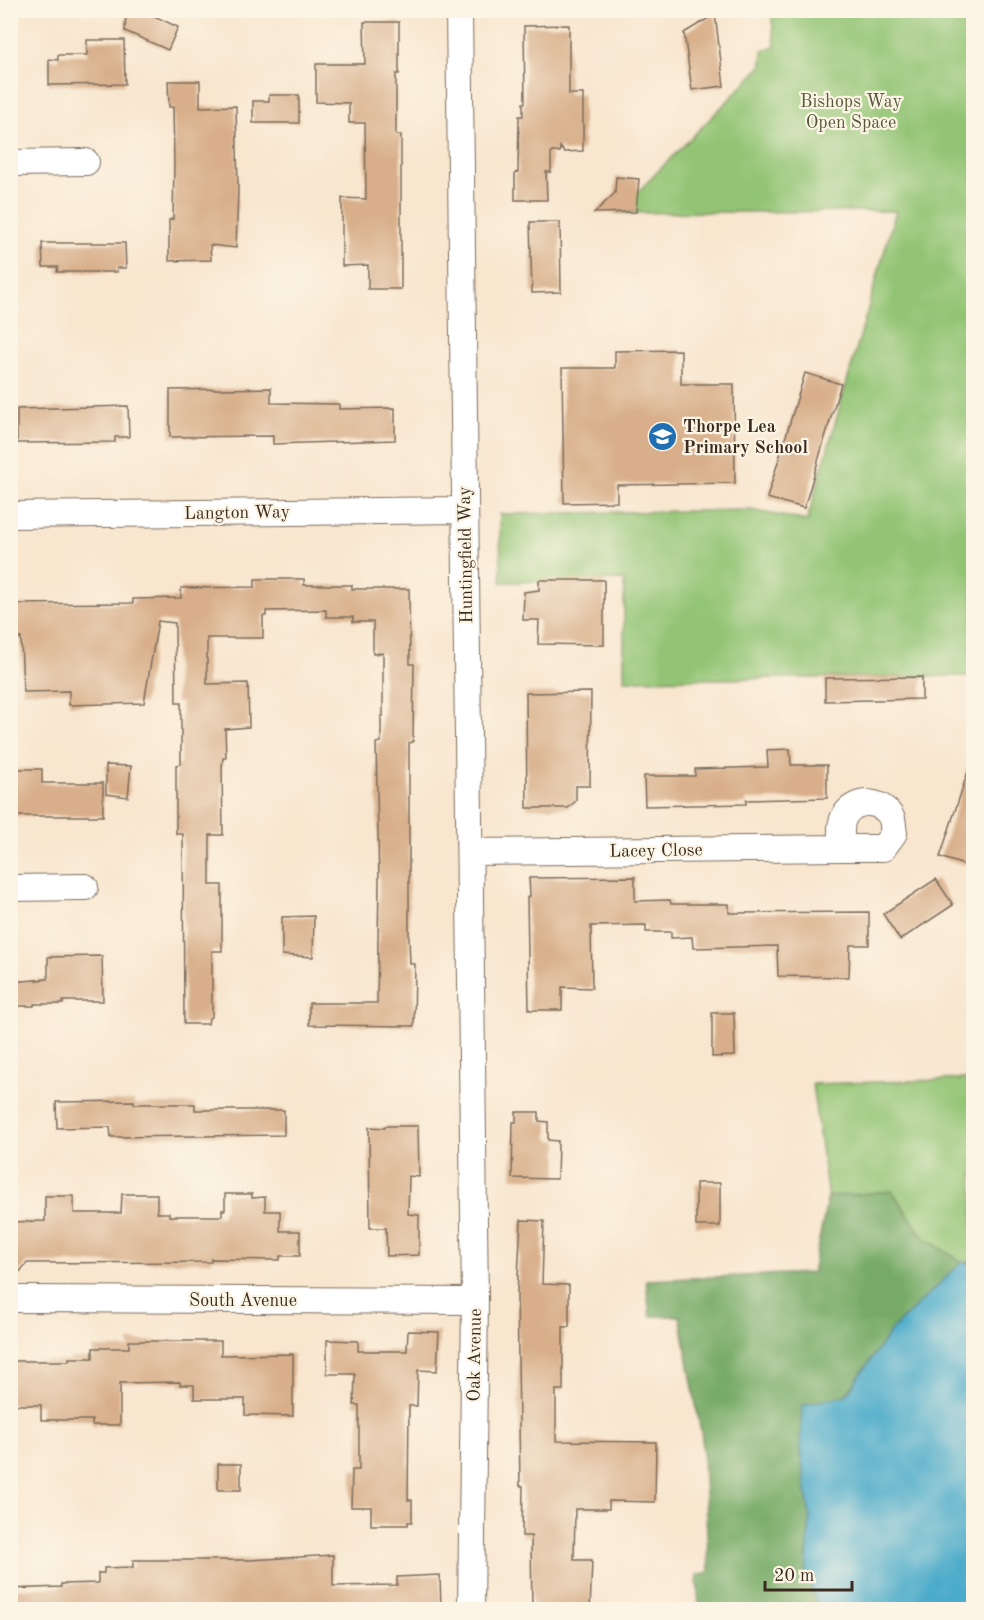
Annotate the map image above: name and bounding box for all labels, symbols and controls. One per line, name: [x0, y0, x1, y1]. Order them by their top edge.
park label: Bishops Way Open Space: [800, 93, 902, 132]
place label: Thorpe Lea Primary School: [683, 418, 808, 457]
school or university icon: Thorpe Lea Primary School: [646, 420, 678, 452]
street label: Huntingfield Way: [456, 486, 476, 624]
street label: Langton Way: [184, 503, 291, 523]
street label: Lacey Close: [609, 841, 703, 861]
street label: South Avenue: [189, 1292, 297, 1310]
street label: Oak Avenue: [465, 1308, 485, 1402]
scale bar: [765, 1554, 852, 1592]
text: 20 m: [774, 1567, 814, 1585]

